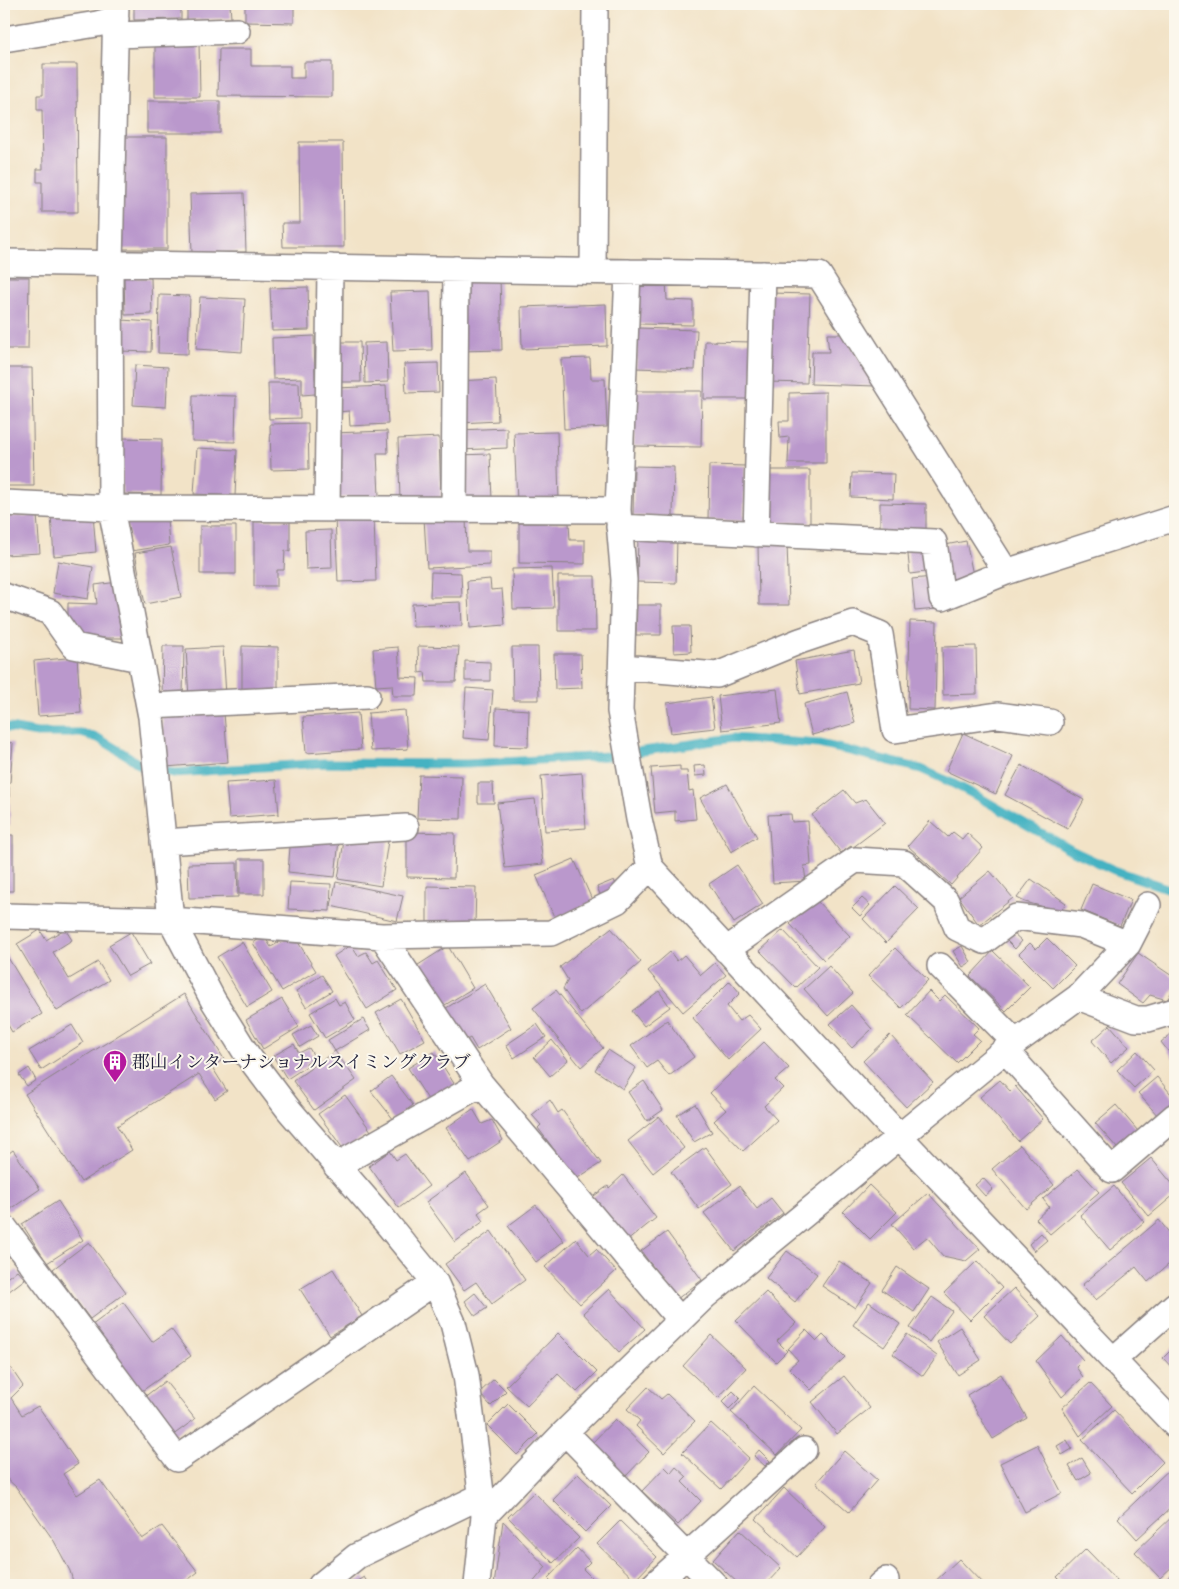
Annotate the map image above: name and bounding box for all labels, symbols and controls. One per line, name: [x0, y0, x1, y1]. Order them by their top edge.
building icon: 郡山インターナショナルスイミングクラブ: [102, 1049, 128, 1083]
place label: 郡山インターナショナルスイミングクラブ: [132, 1051, 470, 1074]

